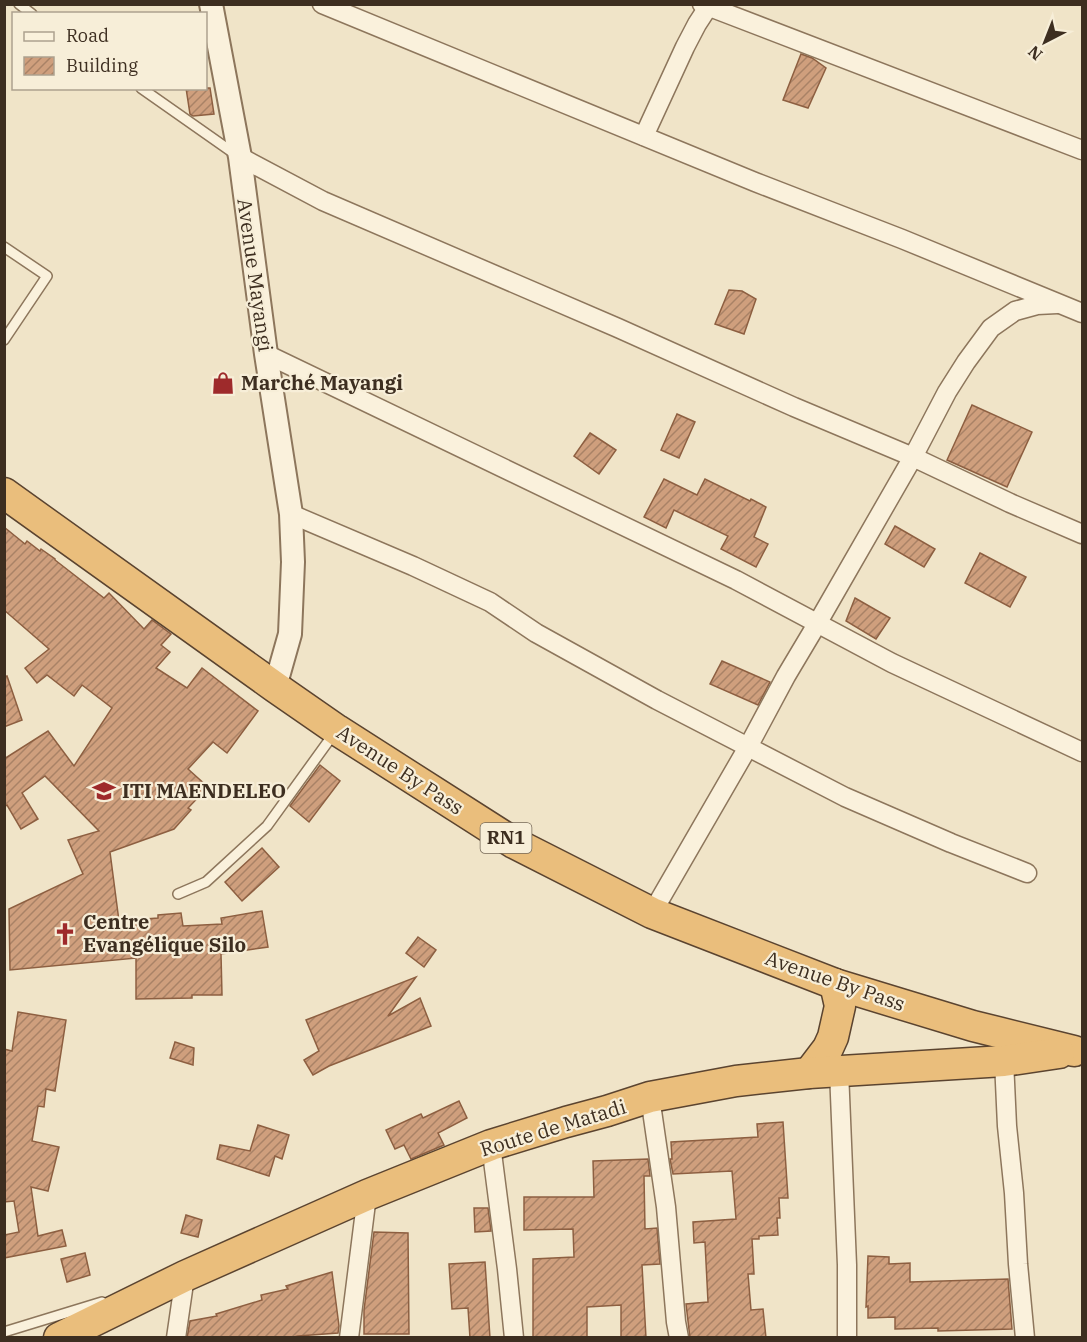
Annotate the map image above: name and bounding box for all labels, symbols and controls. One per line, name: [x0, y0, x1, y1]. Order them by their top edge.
legend: [12, 12, 207, 90]
north arrow: [1015, 12, 1075, 72]
text: Road: [66, 24, 109, 47]
text: N: [1024, 41, 1046, 65]
text: Building: [66, 54, 138, 77]
street label: Avenue Mayangi: [231, 197, 280, 353]
place label: Marché Mayangi: [241, 369, 403, 396]
shop icon: Marché Mayangi: [210, 370, 236, 396]
street label: Avenue By Pass: [332, 718, 469, 821]
place label: ITI MAENDELEO: [122, 777, 286, 804]
school or university icon: ITI MAENDELEO: [91, 778, 117, 804]
road number: RN1: [480, 823, 532, 853]
place label: Centre Evangélique Silo: [83, 908, 246, 958]
church icon: Centre Evangélique Silo: [52, 921, 78, 947]
street label: Avenue By Pass: [762, 944, 909, 1017]
street label: Route de Matadi: [477, 1092, 629, 1163]

